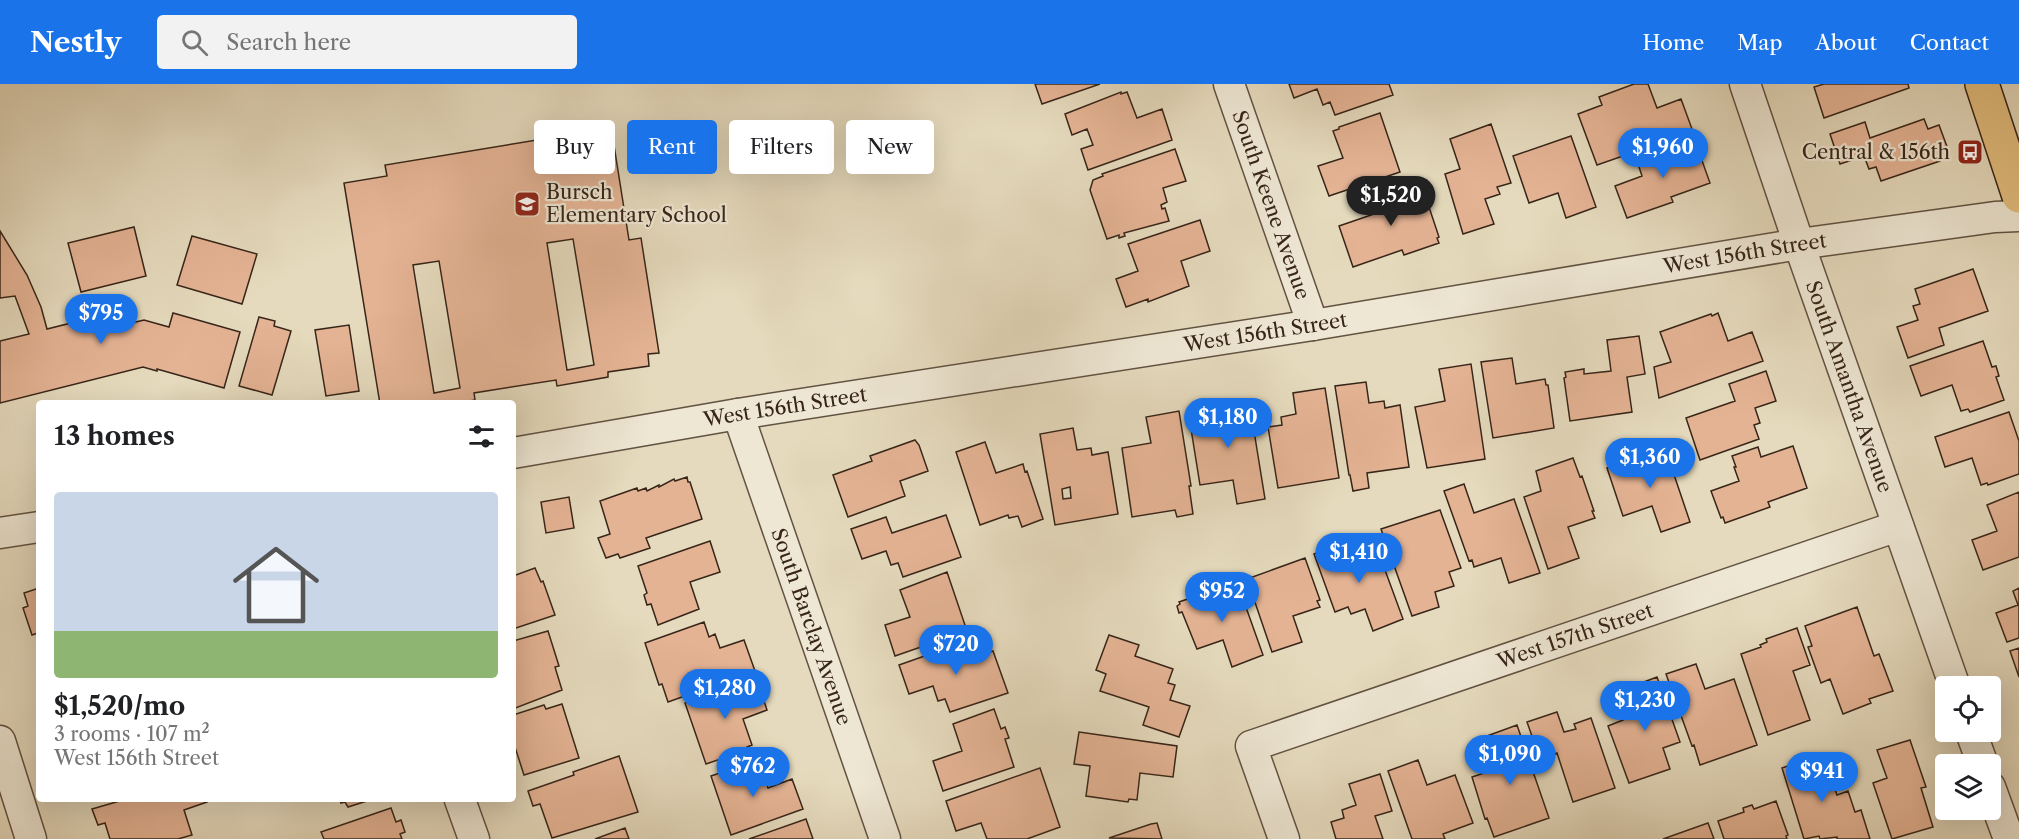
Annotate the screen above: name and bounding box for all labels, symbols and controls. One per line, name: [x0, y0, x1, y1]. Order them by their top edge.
search box: [157, 15, 577, 69]
text: Nestly: [30, 25, 121, 59]
icon: search: [178, 26, 211, 59]
text: Search here: [226, 29, 351, 56]
text: Home: [1643, 30, 1704, 55]
text: Map: [1737, 30, 1782, 55]
text: About: [1815, 30, 1877, 55]
text: Contact: [1910, 30, 1989, 55]
street label: South Keene Avenue: [1227, 107, 1315, 302]
chip: Buy: [534, 120, 615, 174]
chip: Rent: [627, 120, 717, 174]
chip: Filters: [729, 120, 834, 174]
chip: New: [846, 120, 934, 174]
pin: $1,960: [1614, 128, 1712, 179]
text: $1,960: [1632, 135, 1694, 159]
bus stop icon: Central & 156th: [1955, 137, 1985, 167]
place label: Central & 156th: [1802, 140, 1950, 164]
pin: $1,520: [1342, 176, 1440, 227]
place label: Bursch Elementary School: [546, 180, 727, 227]
text: $1,520: [1360, 183, 1422, 207]
school or university icon: Bursch Elementary School: [512, 189, 542, 219]
street label: West 156th Street: [1660, 228, 1828, 279]
street label: South Amantha Avenue: [1801, 277, 1898, 496]
pin: $795: [65, 294, 137, 345]
text: $795: [79, 301, 123, 325]
street label: West 156th Street: [1181, 308, 1349, 357]
street label: West 156th Street: [701, 382, 869, 432]
pin: $1,180: [1179, 398, 1277, 449]
text: $1,180: [1198, 405, 1258, 429]
text: 13 homes: [54, 420, 175, 452]
icon: filters: [465, 420, 498, 453]
pin: $1,360: [1601, 438, 1699, 489]
text: $1,360: [1619, 445, 1681, 469]
street label: South Barclay Avenue: [766, 525, 857, 728]
icon: home: [222, 531, 330, 639]
pin: $1,410: [1310, 533, 1408, 584]
text: $1,410: [1329, 540, 1389, 564]
pin: $952: [1186, 572, 1258, 623]
text: $952: [1199, 579, 1245, 603]
street label: West 157th Street: [1493, 598, 1656, 674]
pin: $720: [920, 625, 992, 676]
text: $720: [933, 632, 979, 656]
pin: $1,280: [676, 669, 774, 720]
text: $1,280: [694, 676, 756, 700]
map controls: [1935, 676, 2001, 820]
button: locate: [1935, 676, 2001, 742]
pin: $1,230: [1596, 681, 1694, 732]
text: $1,230: [1614, 688, 1676, 712]
text: $1,520/mo: [54, 690, 185, 722]
text: 3 rooms · 107 m²: [54, 722, 210, 746]
pin: $1,090: [1461, 735, 1559, 786]
text: $1,090: [1479, 742, 1541, 766]
text: West 156th Street: [54, 746, 219, 770]
pin: $762: [717, 747, 789, 798]
pin: $941: [1786, 752, 1858, 803]
text: $762: [731, 754, 775, 778]
button: layers: [1935, 754, 2001, 820]
text: $941: [1800, 759, 1844, 783]

